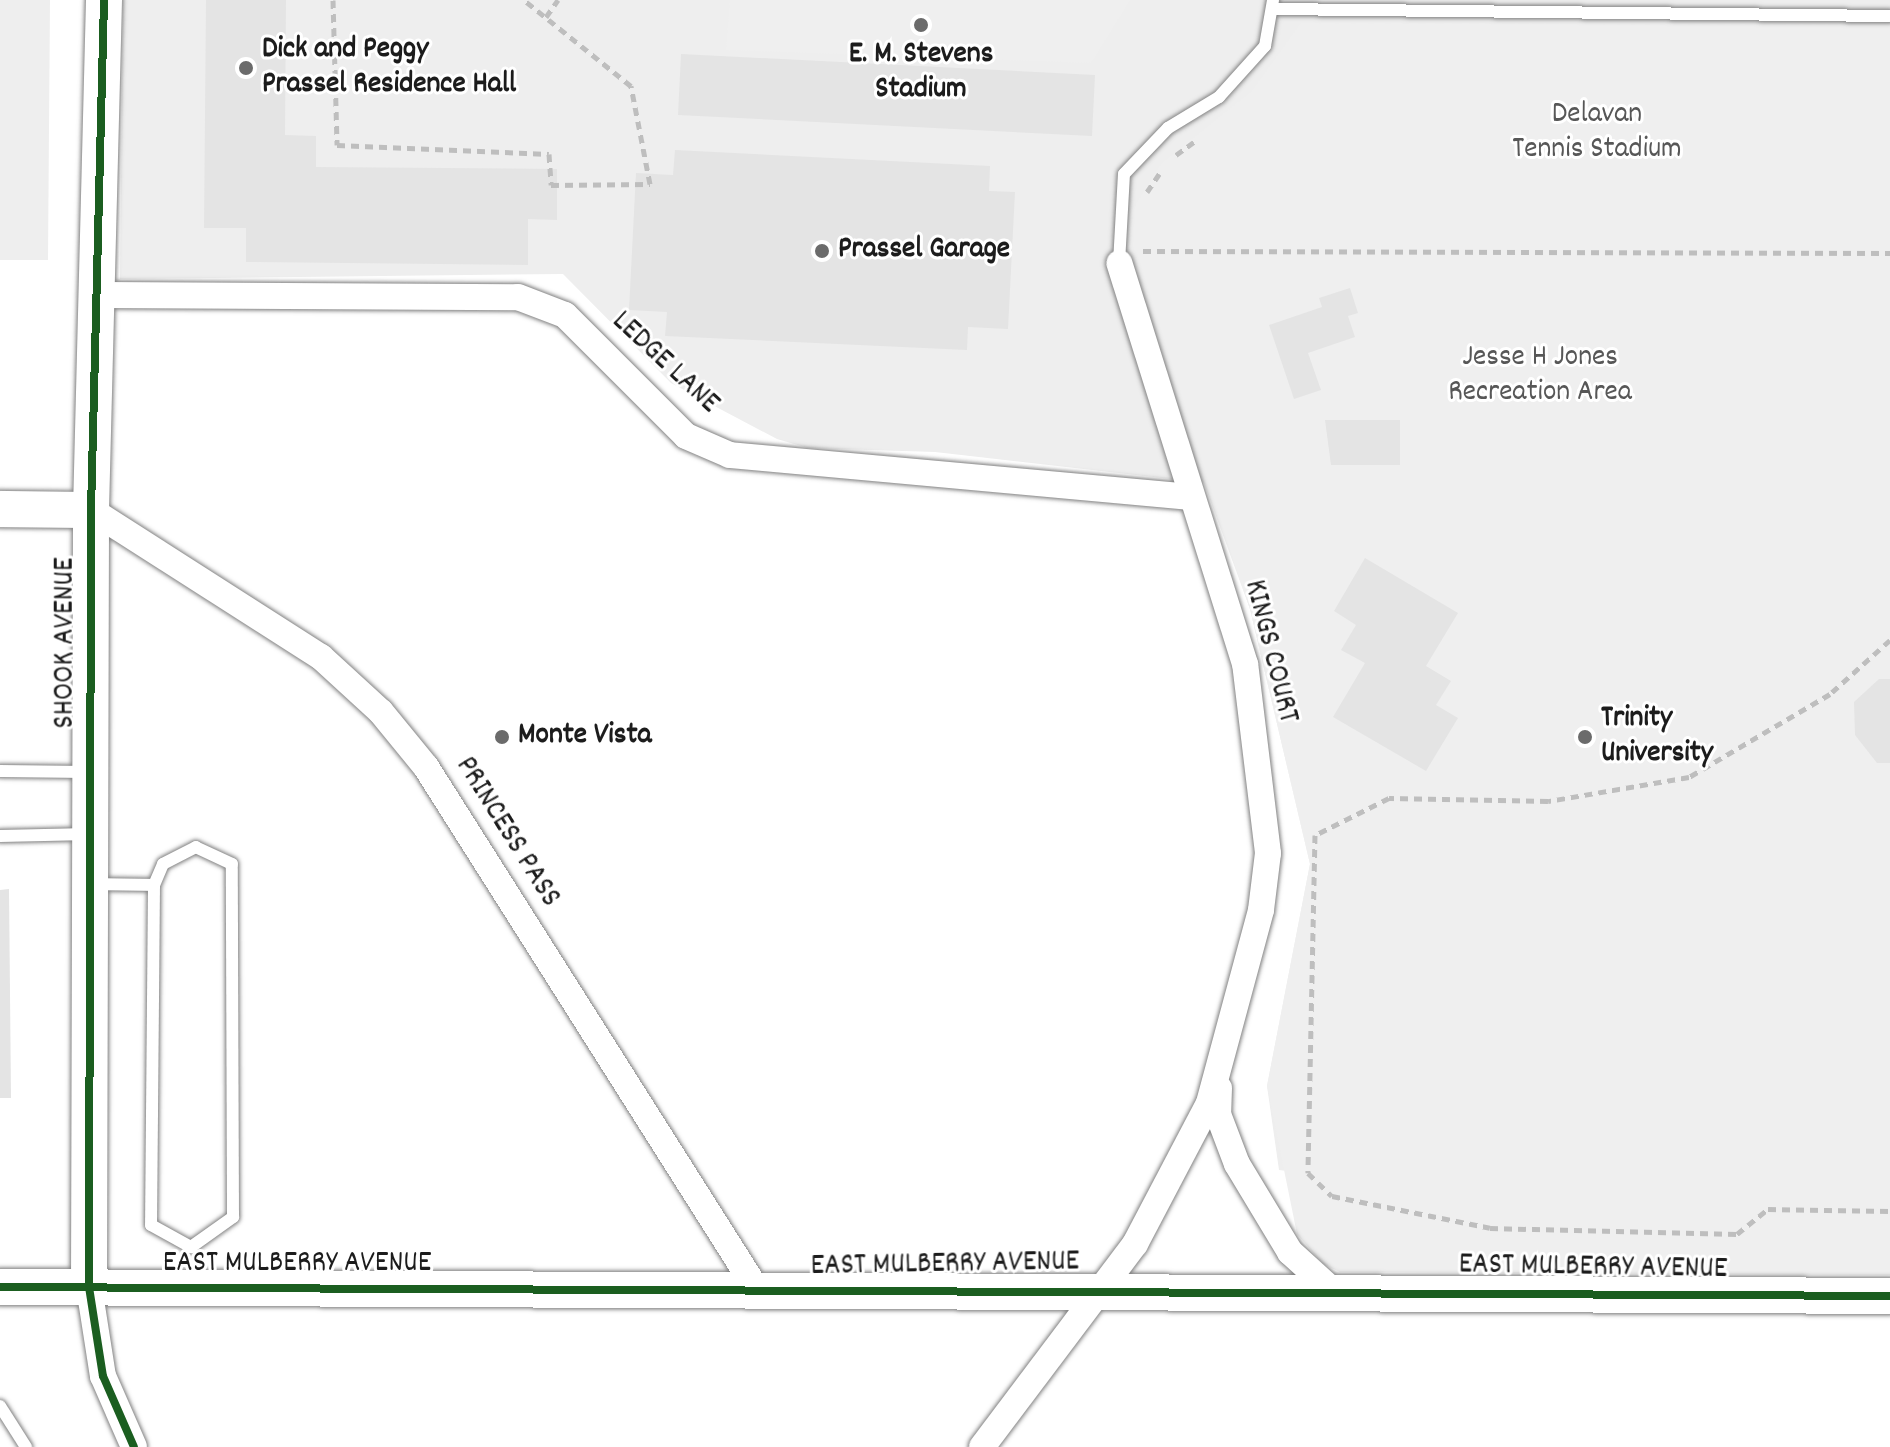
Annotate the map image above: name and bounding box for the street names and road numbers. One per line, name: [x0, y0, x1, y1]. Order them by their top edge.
street label: LEDGE LANE: [603, 305, 725, 423]
street label: SHOOK AVENUE: [49, 557, 85, 729]
street label: KINGS COURT: [1234, 577, 1304, 727]
street label: PRINCESS PASS: [446, 751, 566, 915]
street label: EAST MULBERRY AVENUE: [810, 1246, 1080, 1286]
street label: EAST MULBERRY AVENUE: [163, 1247, 431, 1283]
street label: EAST MULBERRY AVENUE: [1458, 1249, 1728, 1289]

